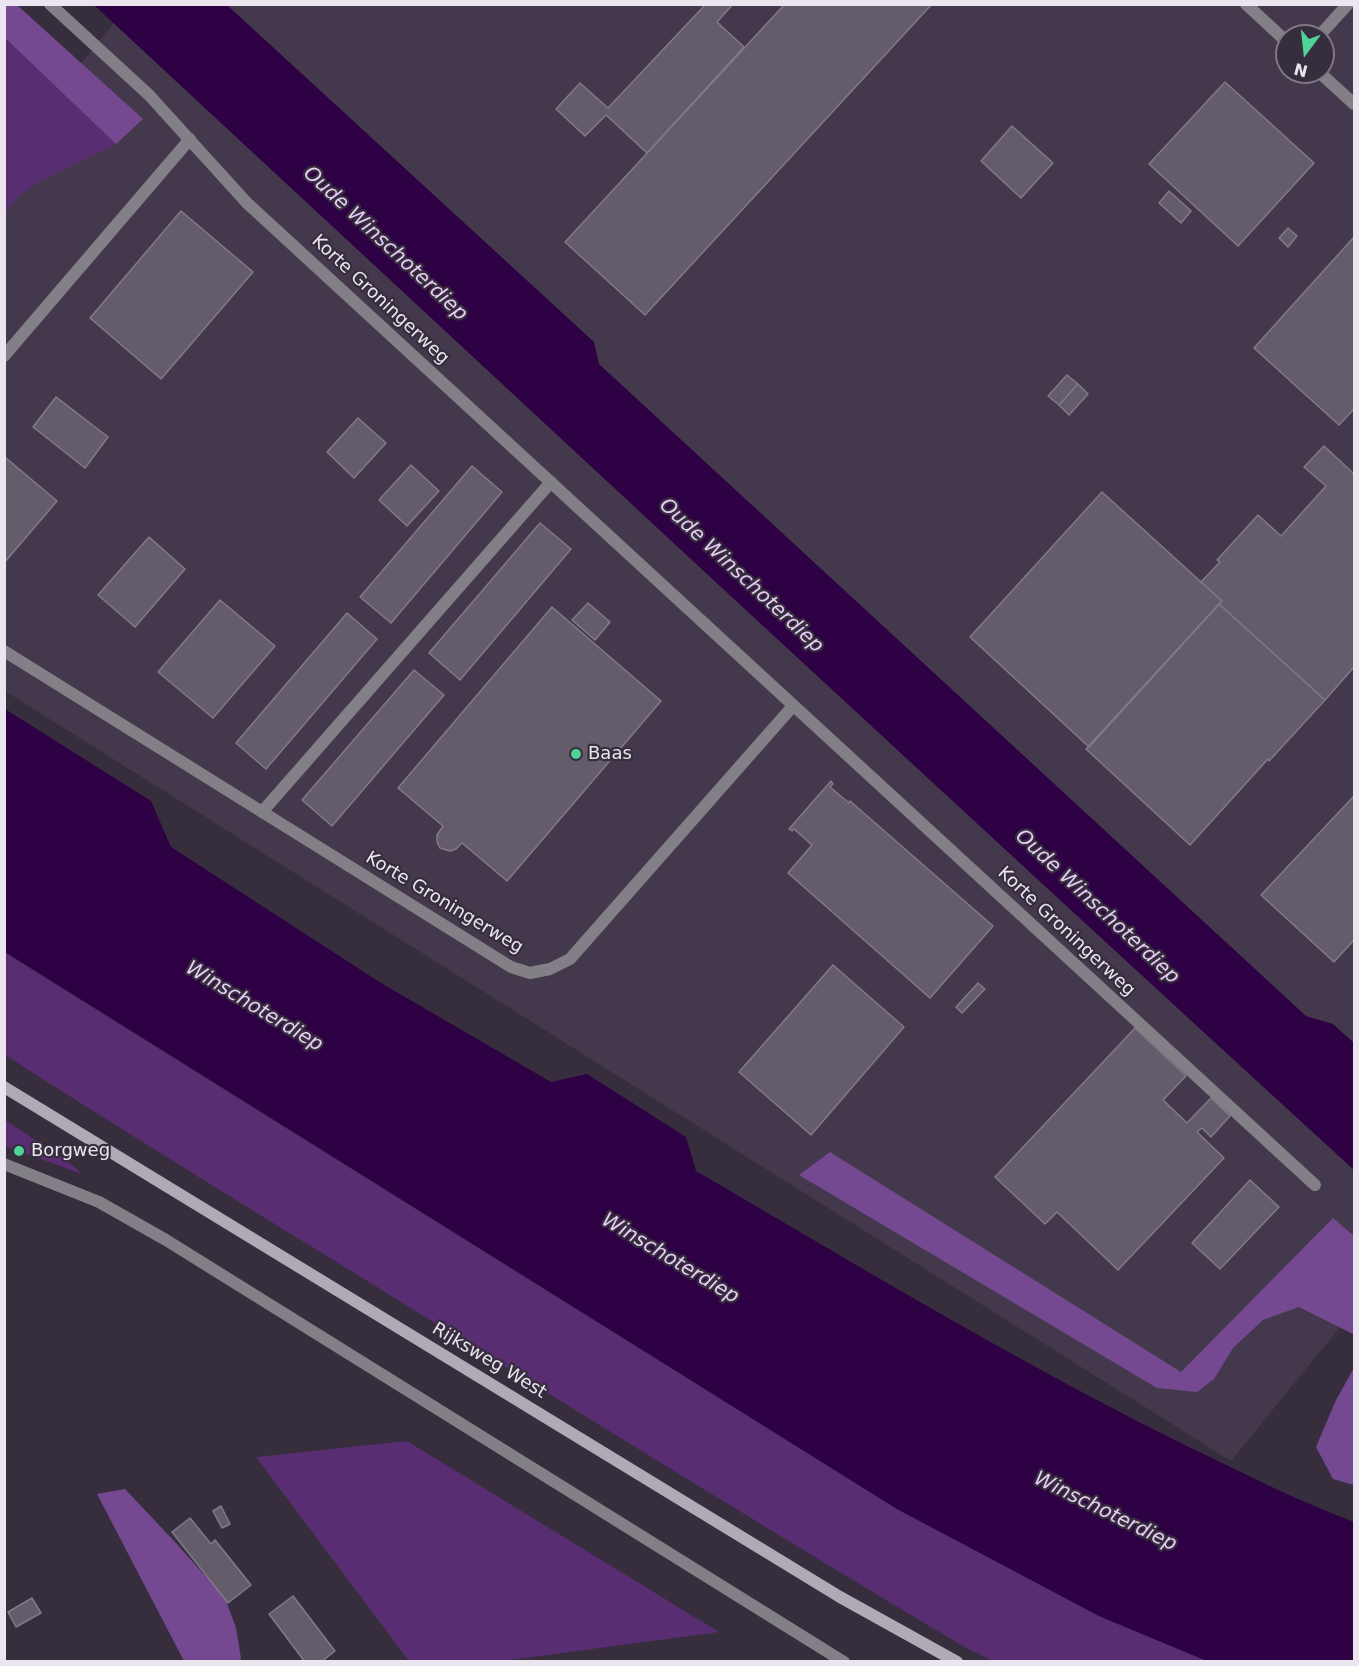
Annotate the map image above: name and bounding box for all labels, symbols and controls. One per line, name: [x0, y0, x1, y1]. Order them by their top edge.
north arrow: [1275, 24, 1335, 84]
text: N: [1292, 59, 1310, 81]
water label: Oude Winschoterdiep: [298, 162, 472, 326]
street label: Korte Groningerweg: [307, 231, 453, 369]
water label: Oude Winschoterdiep: [654, 494, 828, 658]
place label: Baas: [588, 743, 632, 765]
marker: Baas: [569, 747, 583, 761]
water label: Oude Winschoterdiep: [1010, 825, 1184, 989]
street label: Korte Groningerweg: [361, 847, 527, 959]
street label: Korte Groningerweg: [993, 863, 1139, 1001]
water label: Winschoterdiep: [181, 957, 327, 1057]
place label: Borgweg: [31, 1140, 110, 1162]
marker: Borgweg: [12, 1144, 26, 1158]
water label: Winschoterdiep: [597, 1209, 743, 1309]
street label: Rijksweg West: [428, 1318, 550, 1404]
water label: Winschoterdiep: [1030, 1467, 1180, 1557]

